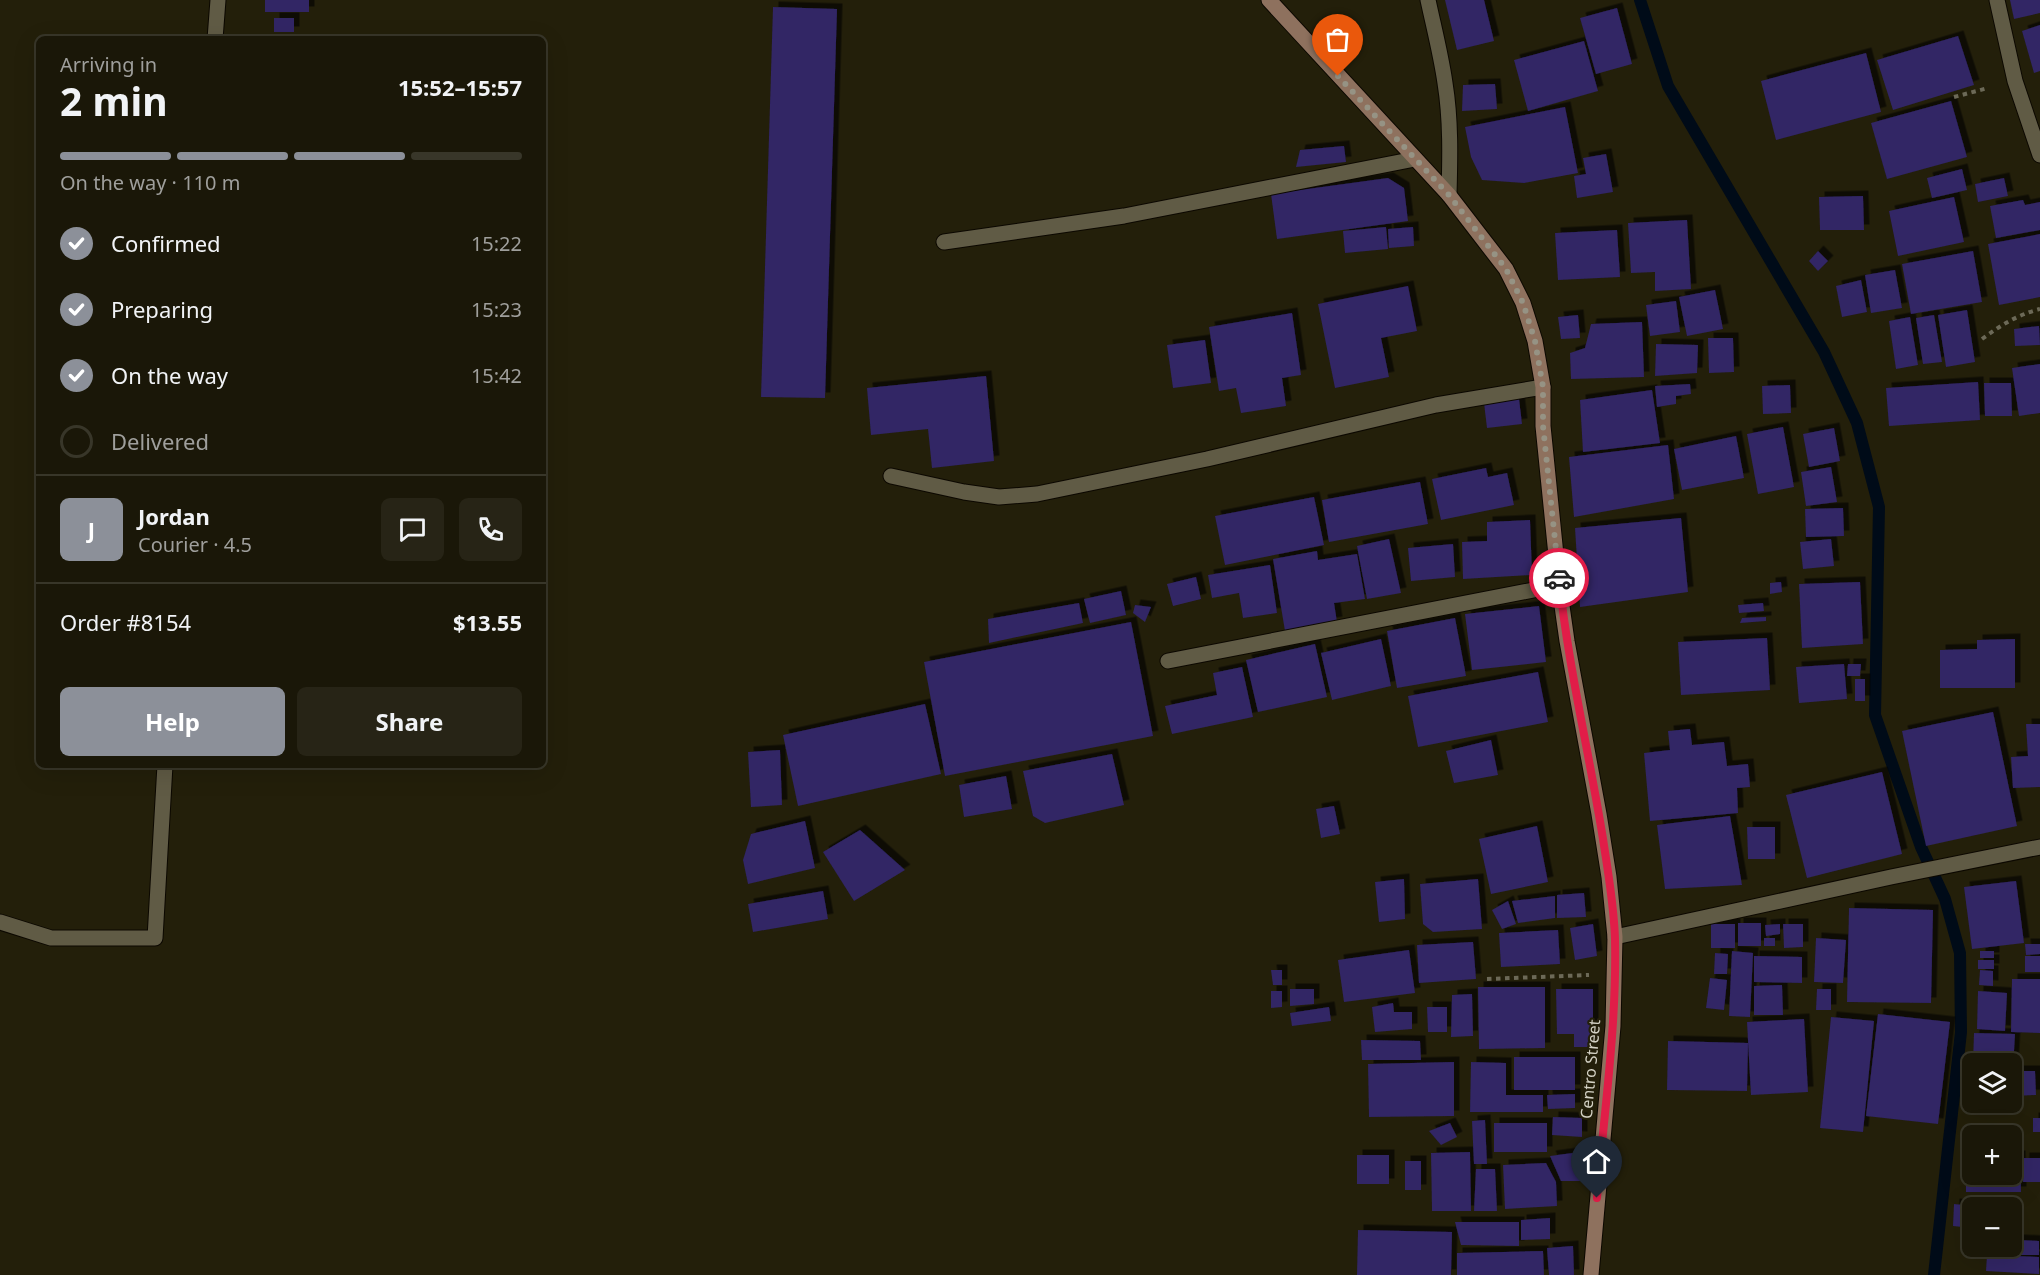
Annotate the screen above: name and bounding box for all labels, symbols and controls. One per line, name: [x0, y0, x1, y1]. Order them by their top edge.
pin: [1312, 14, 1363, 76]
icon: bag: [1321, 23, 1354, 56]
text: Arriving in: [60, 51, 157, 78]
text: 15:52–15:57: [398, 72, 522, 102]
text: 2 min: [60, 74, 167, 127]
text: On the way · 110 m: [60, 169, 240, 196]
icon: check: [60, 227, 93, 260]
text: Confirmed: [111, 228, 221, 258]
text: 15:22: [471, 230, 522, 257]
icon: check: [60, 293, 93, 326]
text: Preparing: [111, 294, 213, 324]
text: 15:23: [471, 296, 522, 323]
icon: check: [60, 359, 93, 392]
text: On the way: [111, 360, 228, 390]
text: 15:42: [471, 362, 522, 389]
text: Delivered: [111, 426, 209, 456]
button: chat: [381, 498, 444, 561]
button: phone: [459, 498, 522, 561]
text: Jordan: [138, 501, 210, 531]
text: J: [88, 514, 95, 544]
text: Courier · 4.5: [138, 531, 252, 558]
courier: [1529, 548, 1589, 608]
icon: car: [1543, 562, 1576, 595]
text: Order #8154: [60, 607, 191, 637]
text: $13.55: [453, 607, 522, 637]
button: Help: [60, 687, 285, 756]
button: Share: [297, 687, 522, 756]
street label: Centro Street: [1575, 1018, 1605, 1120]
map controls: [1962, 1053, 2022, 1257]
button: layers: [1962, 1053, 2022, 1113]
button: +: [1962, 1125, 2022, 1185]
pin: [1571, 1136, 1622, 1198]
icon: home: [1580, 1145, 1613, 1178]
button: −: [1962, 1197, 2022, 1257]

